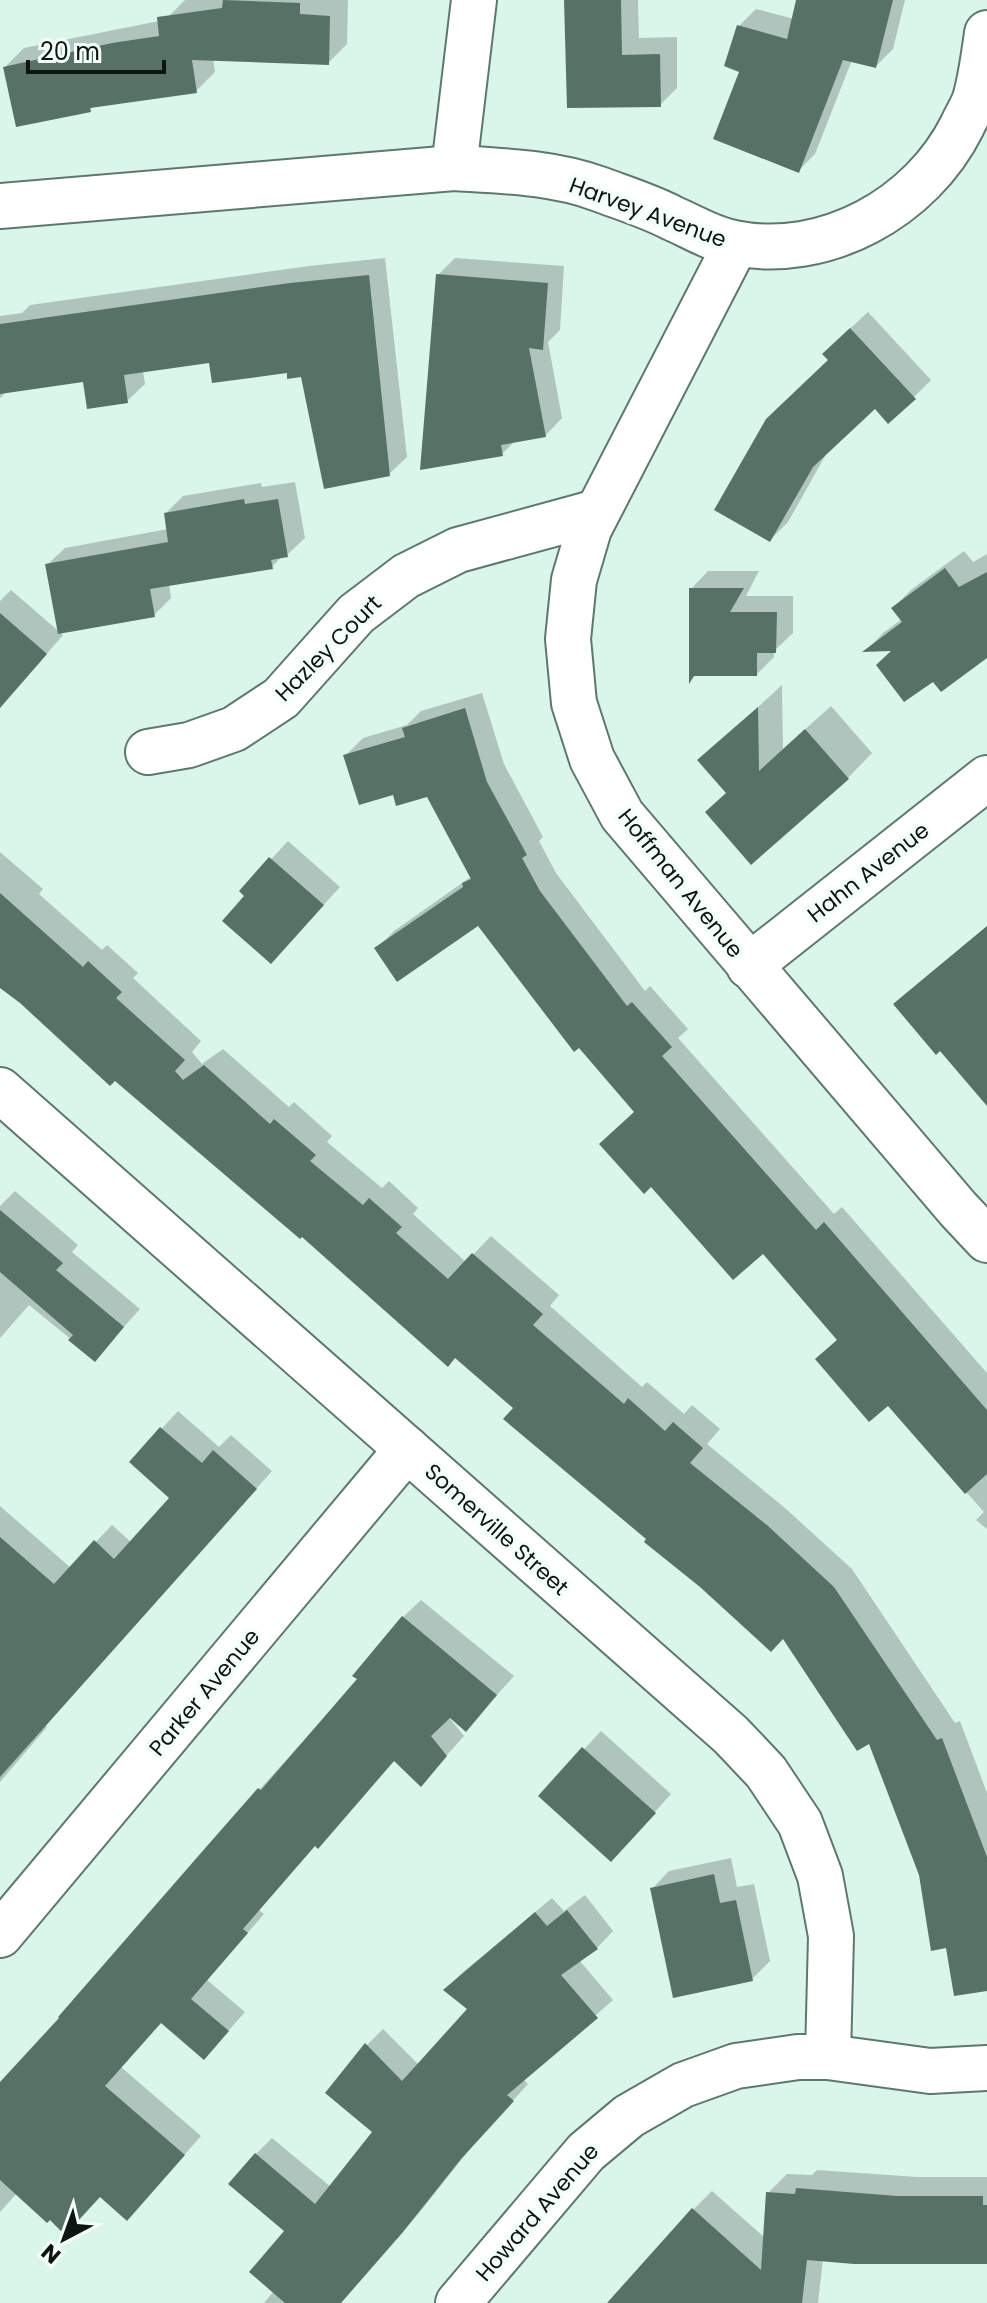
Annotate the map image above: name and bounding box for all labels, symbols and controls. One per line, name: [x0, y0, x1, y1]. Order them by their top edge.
scale bar: [28, 24, 164, 74]
text: 20 m: [40, 35, 100, 68]
street label: Harvey Avenue: [565, 170, 731, 255]
street label: Hazley Court: [268, 588, 388, 708]
street label: Hoffman Avenue: [611, 802, 751, 965]
street label: Hahn Avenue: [801, 815, 936, 930]
street label: Somerville Street: [418, 1456, 575, 1602]
street label: Parker Avenue: [142, 1622, 267, 1763]
street label: Howard Avenue: [469, 2137, 606, 2288]
north arrow: [24, 2199, 104, 2279]
text: N: [35, 2237, 68, 2271]

